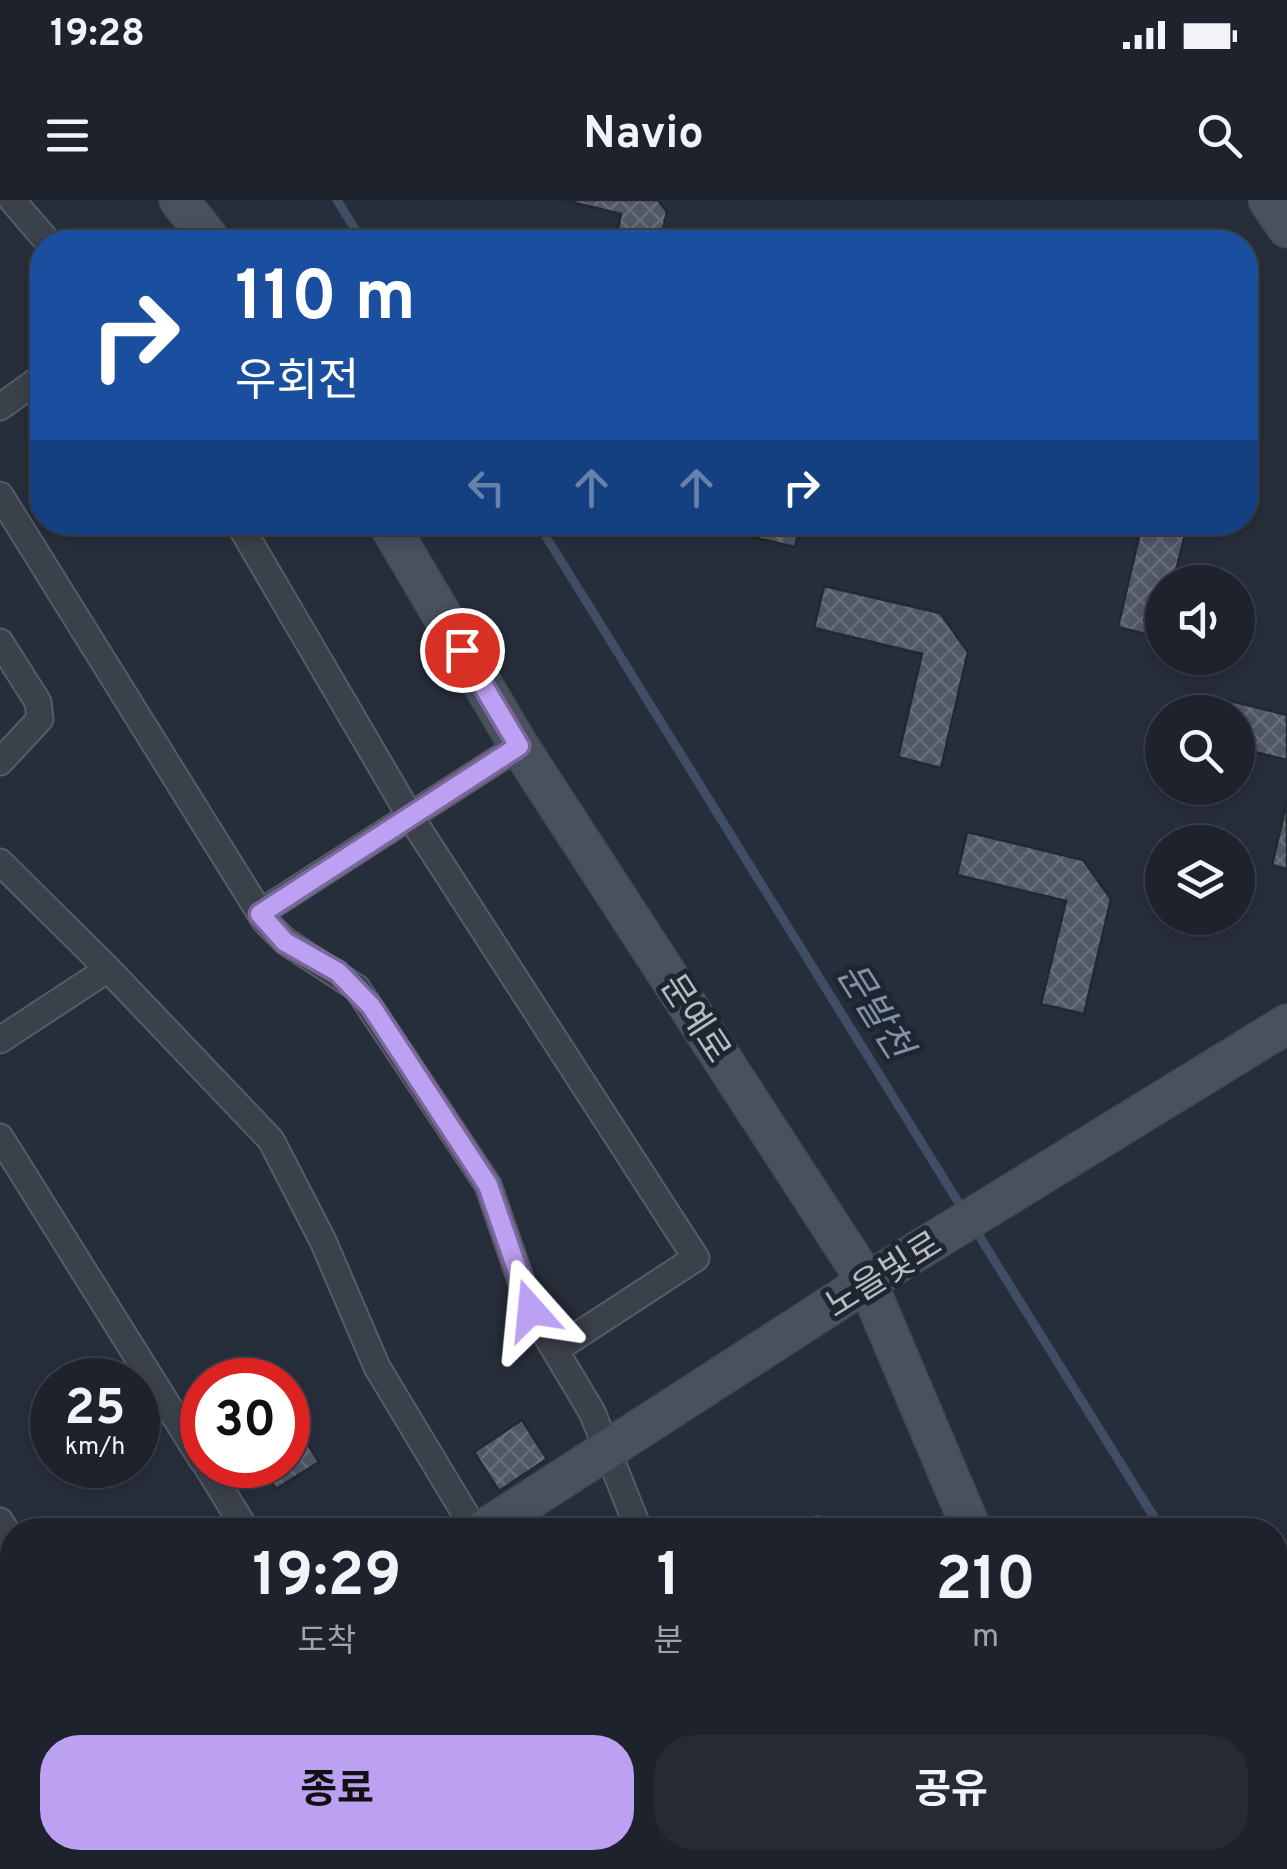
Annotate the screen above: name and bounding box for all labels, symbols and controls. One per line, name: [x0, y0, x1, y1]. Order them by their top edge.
text: 19:28: [50, 11, 145, 60]
text: Navio: [583, 107, 704, 164]
icon: menu: [40, 108, 95, 163]
icon: search: [1192, 108, 1247, 163]
text: 110 m: [235, 256, 416, 345]
icon: right: [70, 270, 200, 400]
text: 우회전: [235, 355, 359, 412]
icon: left: [459, 460, 514, 515]
icon: ahead: [564, 460, 619, 515]
icon: ahead: [669, 460, 724, 515]
icon: right: [774, 460, 829, 515]
map controls: [1145, 565, 1255, 935]
button: sound: [1145, 565, 1255, 675]
pin: [420, 608, 505, 693]
icon: arrive: [435, 623, 490, 678]
button: search: [1145, 695, 1255, 805]
button: layers: [1145, 825, 1255, 935]
water label: 문발천: [823, 954, 923, 1073]
street label: 문예로: [649, 967, 738, 1072]
street label: 노을빛로: [818, 1224, 951, 1329]
position arrow: [479, 1258, 583, 1362]
speed limit sign: 30: [180, 1358, 310, 1488]
text: 25: [64, 1379, 126, 1442]
text: km/h: [65, 1432, 125, 1464]
text: 19:29: [252, 1541, 401, 1617]
text: 1: [656, 1541, 680, 1617]
text: 210: [936, 1545, 1036, 1621]
text: m: [972, 1618, 999, 1658]
text: 도착: [297, 1623, 356, 1663]
text: 분: [654, 1623, 683, 1663]
button: 종료: [40, 1735, 634, 1850]
button: 공유: [654, 1735, 1248, 1850]

